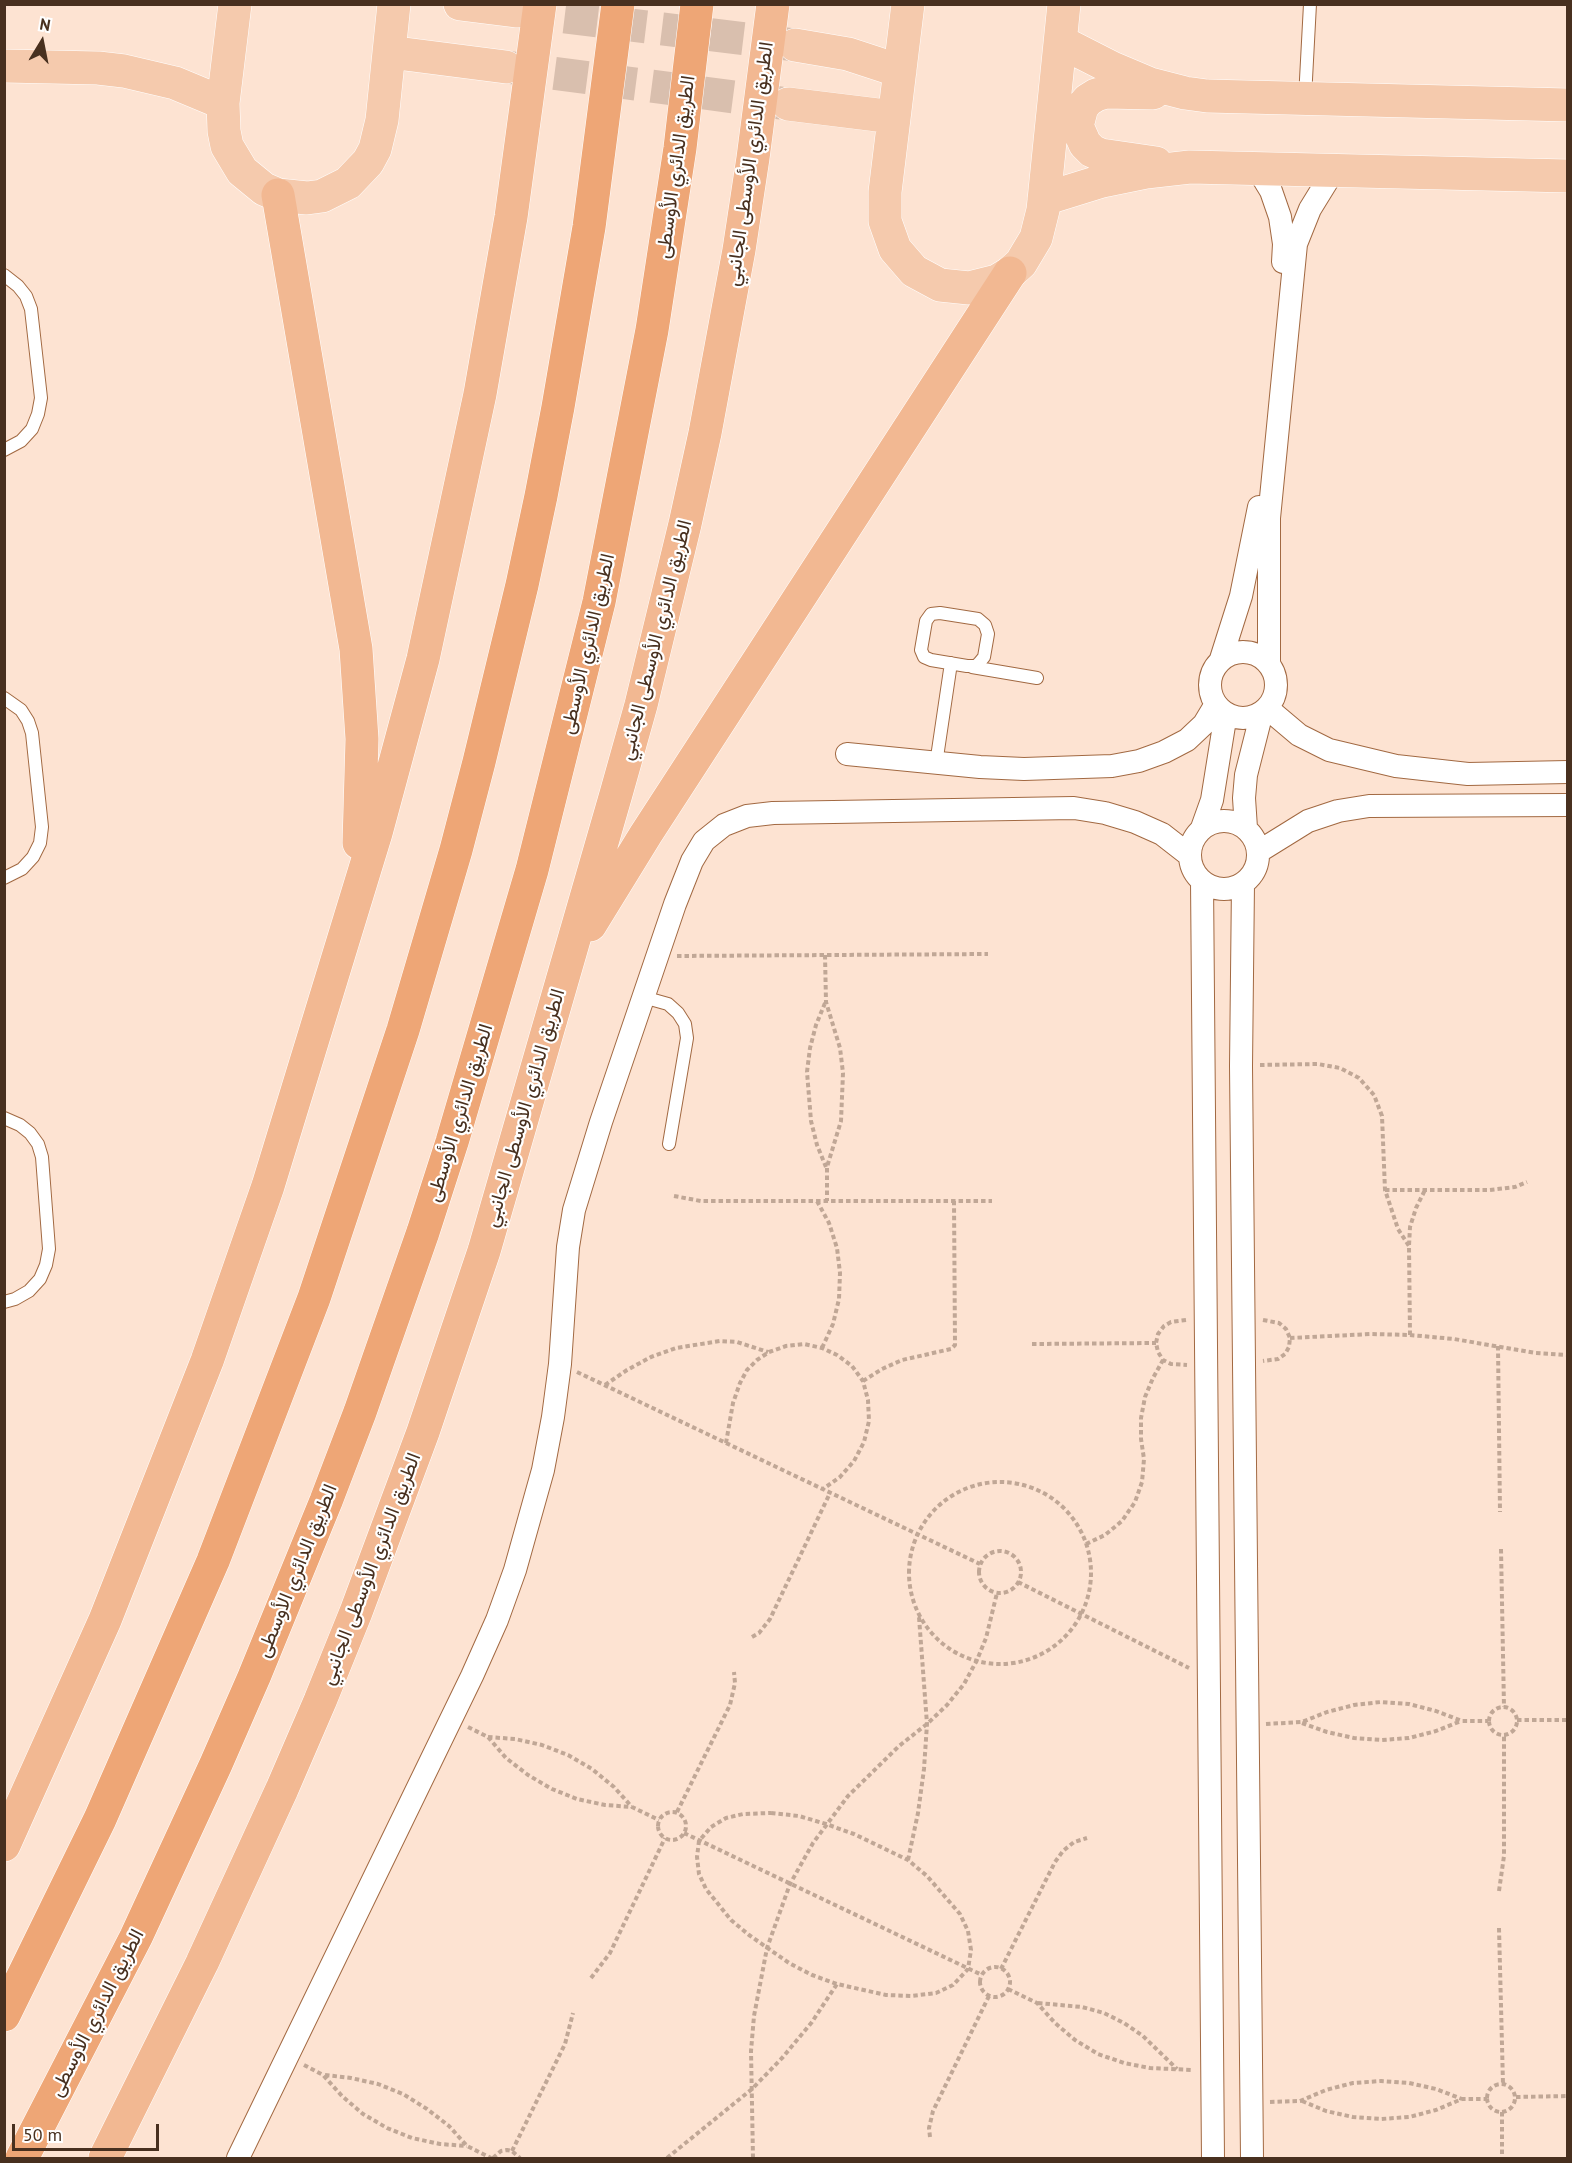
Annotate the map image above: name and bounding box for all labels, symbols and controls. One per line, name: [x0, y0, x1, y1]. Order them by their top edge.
north arrow: [12, 12, 72, 72]
text: N: [38, 14, 52, 35]
street label: الطريق الدائري الأوسطى الجانبي: [721, 40, 779, 288]
street label: الطريق الدائري الأوسطى: [651, 74, 701, 260]
street label: الطريق الدائري الأوسطى الجانبي: [615, 517, 697, 763]
street label: الطريق الدائري الأوسطى: [556, 551, 620, 737]
street label: الطريق الدائري الأوسطى الجانبي: [479, 986, 571, 1230]
street label: الطريق الدائري الأوسطى: [422, 1021, 498, 1205]
street label: الطريق الدائري الأوسطى الجانبي: [316, 1449, 426, 1689]
street label: الطريق الدائري الأوسطى: [251, 1481, 343, 1661]
street label: الطريق الدائري الأوسطى: [44, 1925, 150, 2101]
scale bar: [15, 2112, 162, 2150]
text: 50 m: [23, 2123, 62, 2146]

